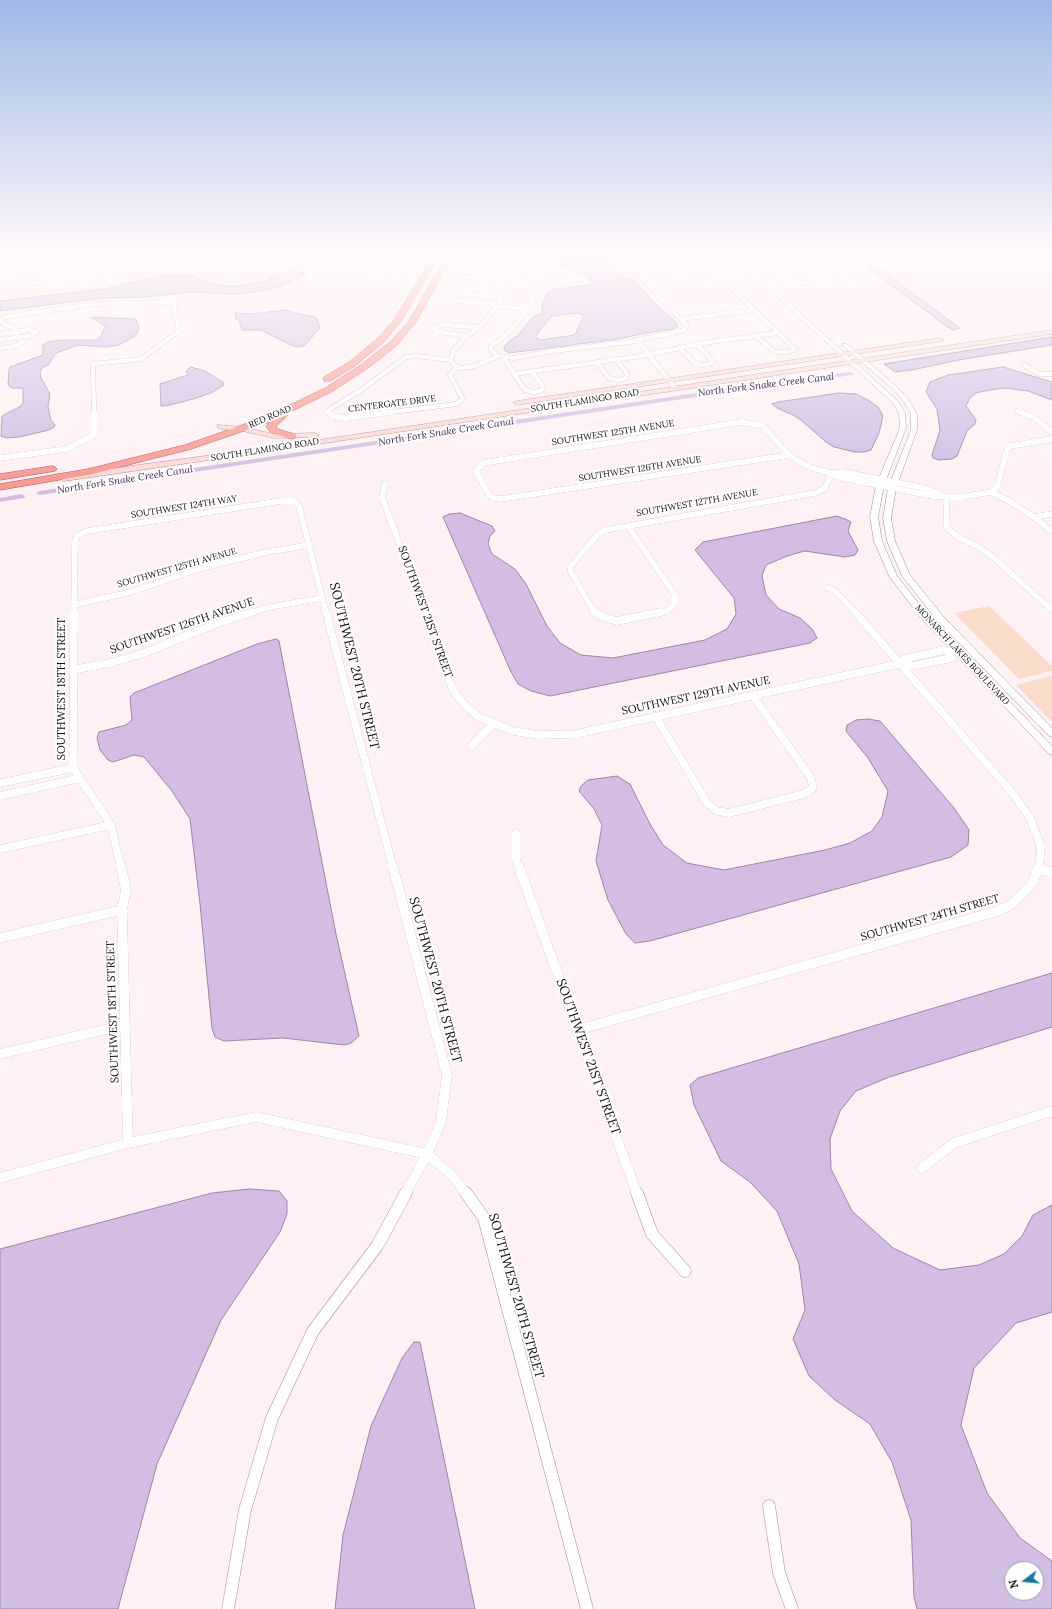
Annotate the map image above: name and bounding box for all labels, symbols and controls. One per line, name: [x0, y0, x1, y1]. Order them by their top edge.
water label: North Fork Snake Creek Canal: [697, 371, 835, 399]
street label: SOUTH FLAMINGO ROAD: [530, 387, 640, 415]
street label: CENTERGATE DRIVE: [347, 393, 437, 415]
street label: RED ROAD: [247, 403, 293, 431]
water label: North Fork Snake Creek Canal: [377, 415, 515, 449]
street label: SOUTHWEST 125TH AVENUE: [551, 418, 675, 448]
street label: SOUTH FLAMINGO ROAD: [210, 436, 320, 464]
street label: SOUTHWEST 126TH AVENUE: [578, 454, 702, 484]
water label: North Fork Snake Creek Canal: [56, 463, 194, 497]
street label: SOUTHWEST 127TH AVENUE: [636, 487, 758, 519]
street label: SOUTHWEST 124TH WAY: [130, 493, 238, 521]
street label: SOUTHWEST 21ST STREET: [395, 544, 455, 680]
street label: SOUTHWEST 125TH AVENUE: [116, 546, 238, 590]
street label: SOUTHWEST 20TH STREET: [326, 581, 382, 751]
street label: SOUTHWEST 126TH AVENUE: [108, 595, 256, 657]
street label: MONARCH LAKES BOULEVARD: [913, 603, 1011, 707]
street label: SOUTHWEST 18TH STREET: [55, 618, 69, 760]
street label: SOUTHWEST 129TH AVENUE: [621, 674, 771, 718]
street label: SOUTHWEST 24TH STREET: [859, 892, 1001, 944]
street label: SOUTHWEST 20TH STREET: [405, 895, 465, 1065]
street label: SOUTHWEST 18TH STREET: [104, 941, 122, 1083]
street label: SOUTHWEST 21ST STREET: [552, 977, 624, 1137]
street label: SOUTHWEST 20TH STREET: [485, 1212, 547, 1380]
north arrow: [1004, 1561, 1044, 1601]
text: N: [1006, 1578, 1021, 1590]

